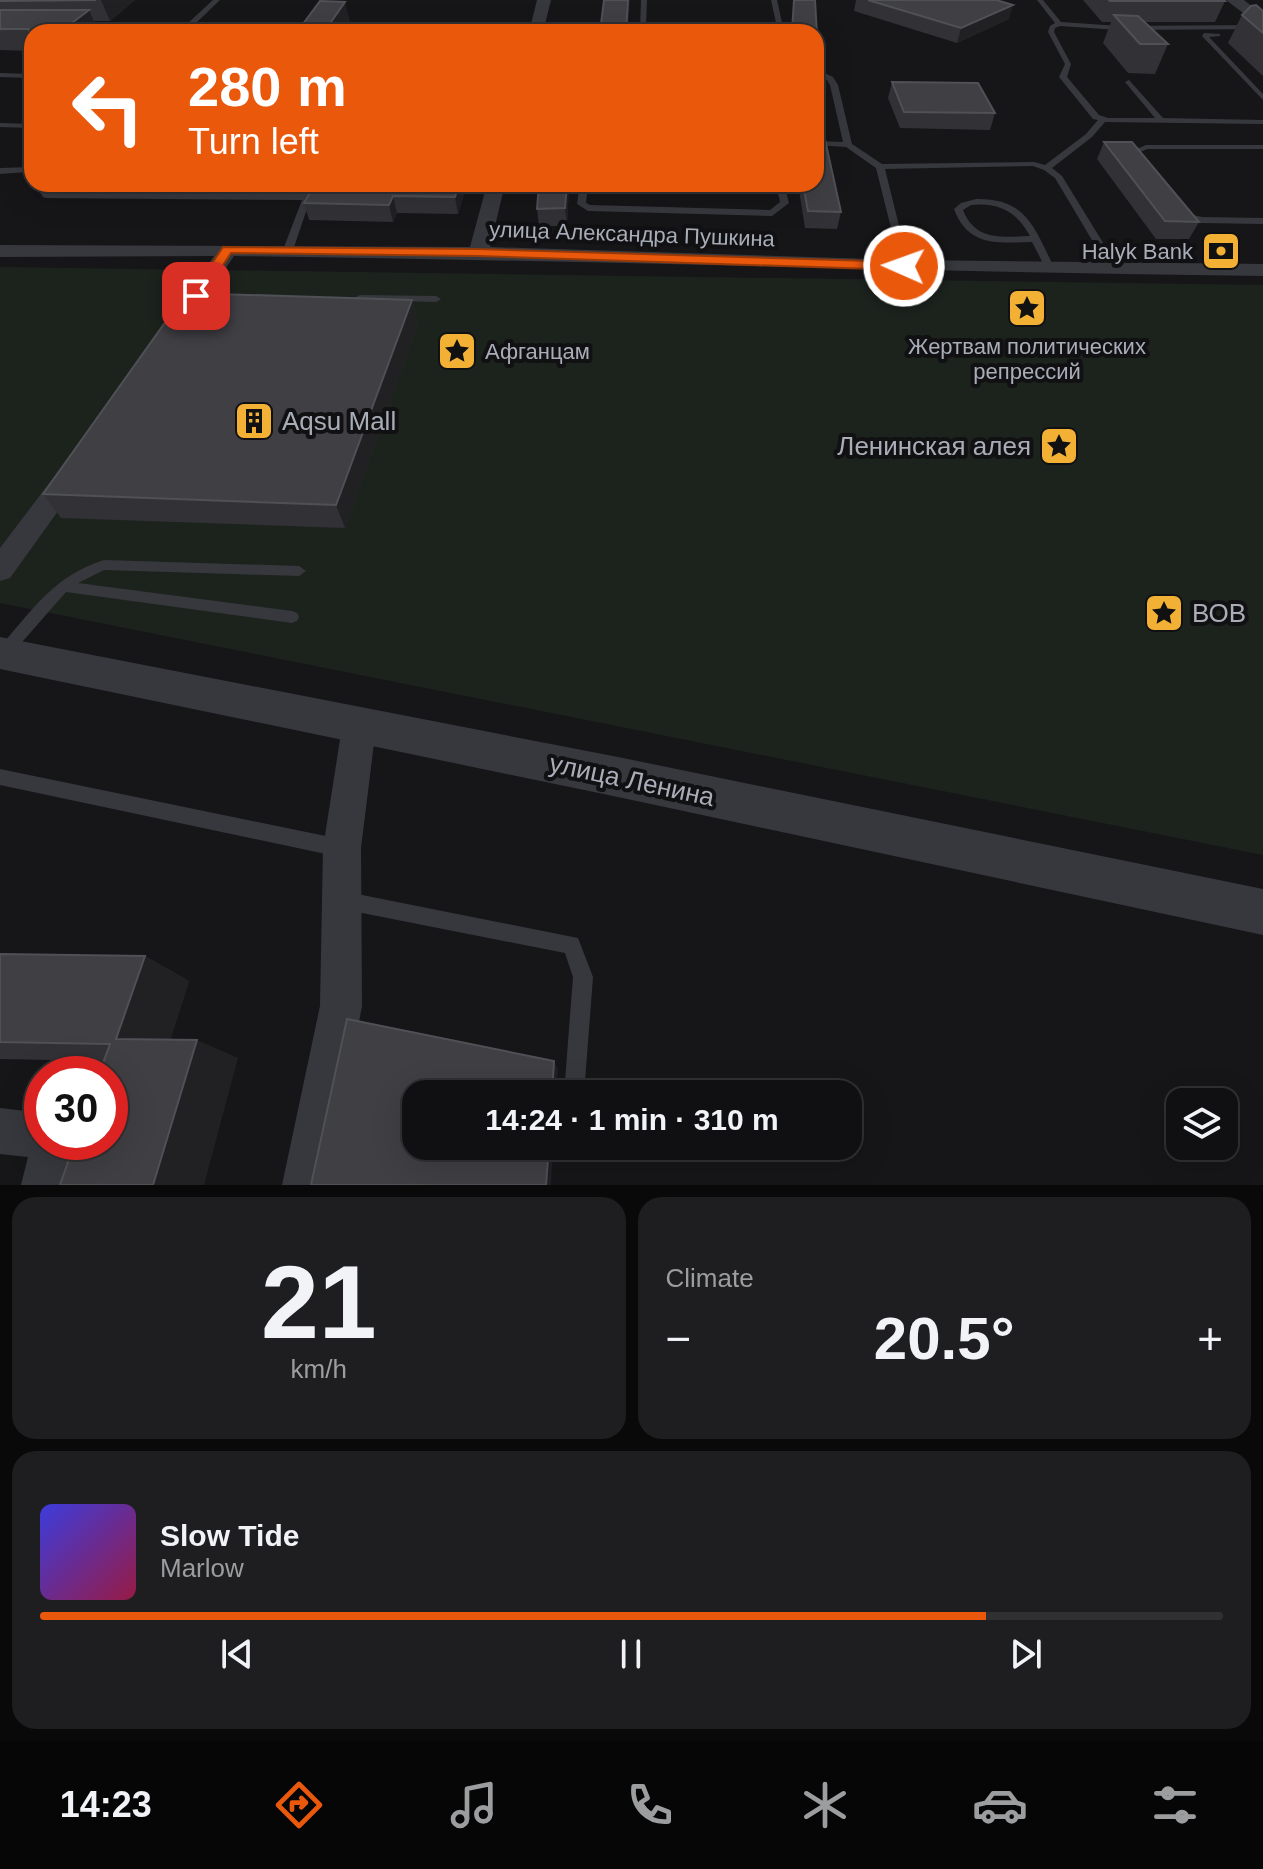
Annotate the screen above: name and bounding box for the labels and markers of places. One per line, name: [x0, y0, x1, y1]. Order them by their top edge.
bank icon: Halyk Bank: [1200, 230, 1242, 272]
place label: Halyk Bank: [1082, 239, 1194, 264]
pin: [162, 262, 230, 330]
place icon: Жертвам политических репрессий: [1006, 287, 1048, 329]
place icon: Афганцам: [436, 330, 478, 372]
place label: Жертвам политических репрессий: [908, 334, 1146, 384]
place label: Афганцам: [485, 339, 590, 364]
building icon: Аqsu Mall: [233, 400, 275, 442]
place label: Аqsu Mall: [282, 406, 396, 436]
place icon: Ленинская алея: [1038, 425, 1080, 467]
place label: Ленинская алея: [837, 431, 1031, 461]
place icon: ВОВ: [1143, 592, 1185, 634]
place label: ВОВ: [1192, 598, 1246, 628]

